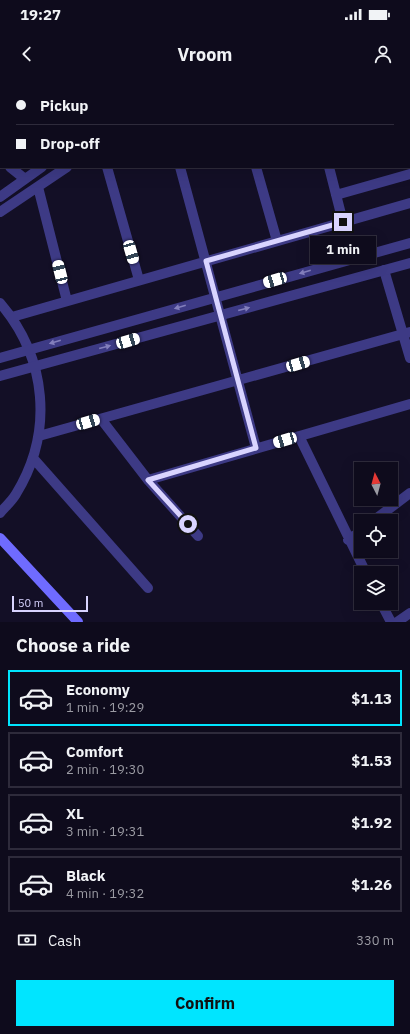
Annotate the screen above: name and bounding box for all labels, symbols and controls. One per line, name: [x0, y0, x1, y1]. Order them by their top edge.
text: 19:27: [20, 5, 61, 24]
icon: back: [16, 43, 38, 65]
text: Vroom: [178, 43, 232, 66]
icon: person: [372, 43, 394, 65]
text: Pickup: [40, 96, 88, 115]
text: Drop-off: [40, 134, 100, 153]
route end: [334, 213, 352, 231]
callout: 1 min: [310, 236, 376, 264]
car: [122, 239, 140, 265]
text: 1 min: [326, 241, 360, 258]
car: [51, 259, 69, 285]
one-way arrow: [299, 269, 311, 275]
car: [262, 271, 288, 289]
one-way arrow: [174, 304, 186, 310]
one-way arrow: [238, 305, 250, 311]
car: [115, 332, 141, 350]
one-way arrow: [48, 339, 60, 345]
one-way arrow: [99, 344, 111, 350]
car: [285, 355, 311, 373]
car: [75, 413, 101, 431]
car: [272, 431, 298, 449]
north arrow: [354, 462, 398, 506]
map controls: [354, 462, 398, 610]
button: locate: [354, 514, 398, 558]
route start: [179, 515, 197, 533]
button: layers: [354, 566, 398, 610]
scale bar: [12, 594, 88, 613]
text: 50 m: [18, 596, 43, 610]
text: Choose a ride: [16, 634, 130, 657]
icon: car: [18, 680, 54, 716]
text: Economy: [66, 680, 130, 699]
text: $1.13: [351, 689, 392, 708]
text: 1 min · 19:29: [66, 699, 144, 716]
icon: car: [18, 742, 54, 778]
text: Comfort: [66, 742, 123, 761]
text: $1.53: [351, 751, 392, 770]
text: 2 min · 19:30: [66, 761, 144, 778]
icon: car: [18, 804, 54, 840]
text: XL: [66, 804, 84, 823]
text: $1.92: [351, 813, 392, 832]
text: 3 min · 19:31: [66, 823, 144, 840]
icon: car: [18, 866, 54, 902]
text: Black: [66, 866, 106, 885]
text: $1.26: [351, 875, 392, 894]
text: 4 min · 19:32: [66, 885, 144, 902]
icon: cash: [16, 929, 38, 951]
text: Cash: [48, 931, 81, 950]
text: 330 m: [356, 932, 394, 949]
button: Confirm: [16, 980, 394, 1026]

